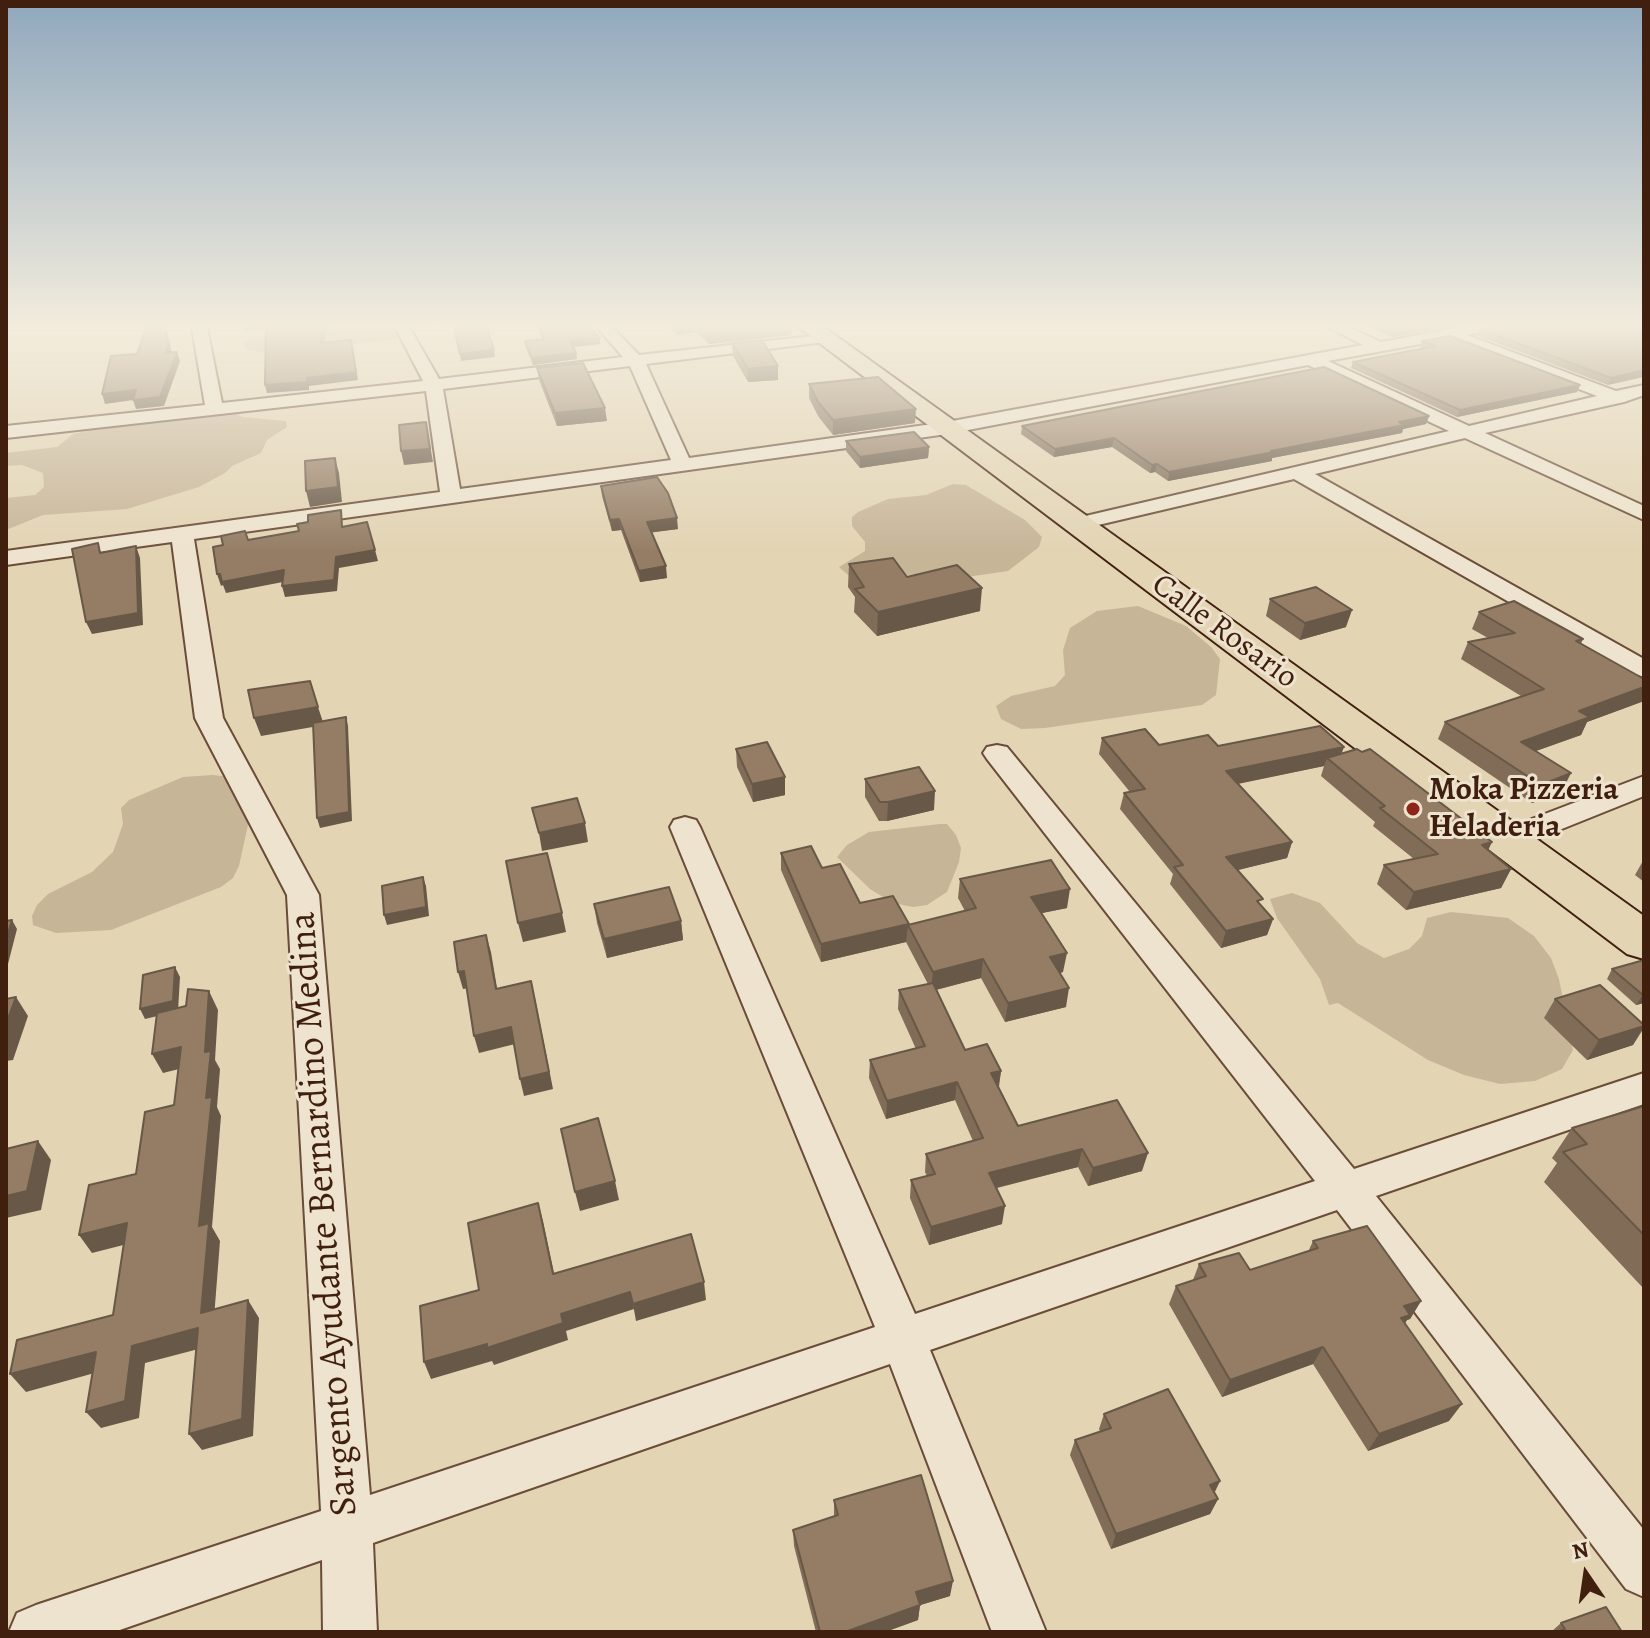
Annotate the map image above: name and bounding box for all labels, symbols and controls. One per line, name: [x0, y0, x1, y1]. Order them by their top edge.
street label: Calle Rosario: [1144, 566, 1304, 698]
place label: Moka Pizzeria Heladeria: [1429, 772, 1619, 847]
marker: Moka Pizzeria Heladeria: [1404, 800, 1422, 818]
street label: Sargento Ayudante Bernardino Medina: [281, 910, 369, 1518]
north arrow: [1546, 1534, 1626, 1614]
text: N: [1569, 1534, 1592, 1567]

